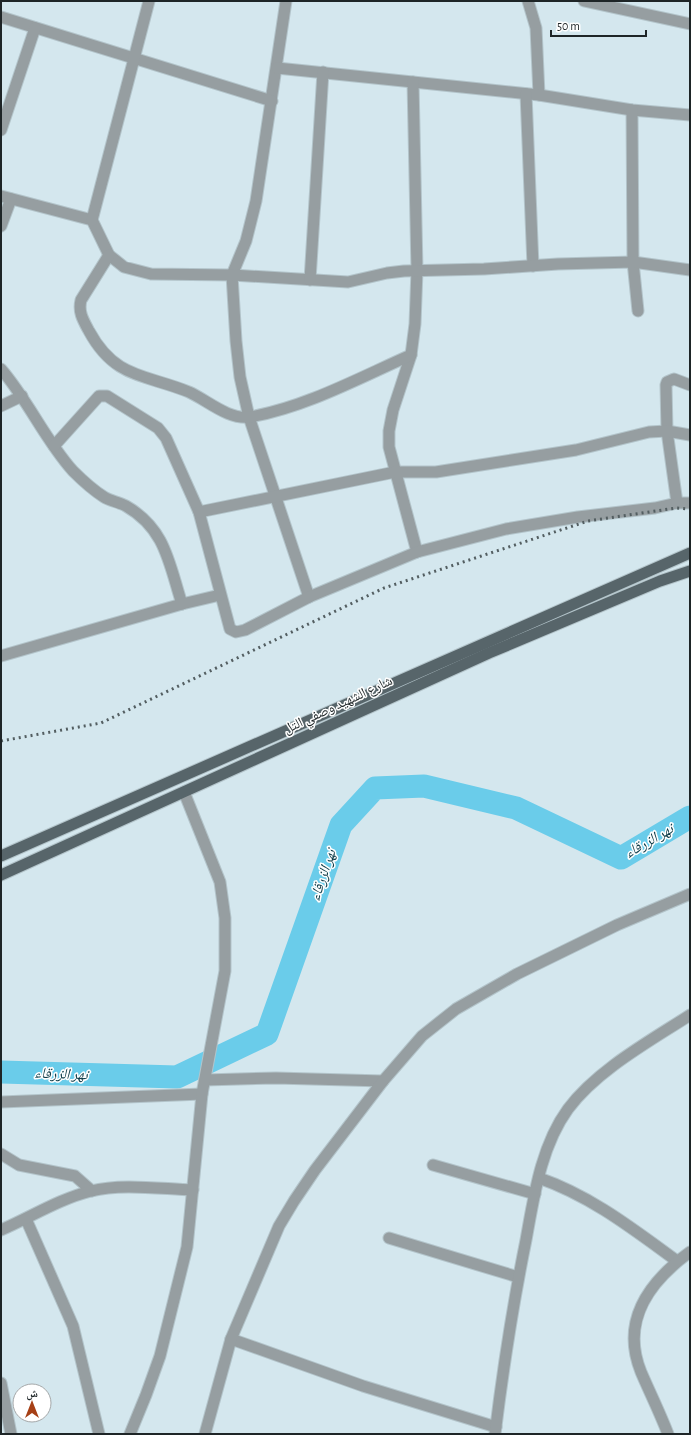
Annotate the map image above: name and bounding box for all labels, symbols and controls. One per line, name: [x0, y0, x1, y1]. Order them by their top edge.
scale bar: [551, 12, 646, 38]
text: 50 m: [557, 20, 580, 32]
street label: شارع الشهيد وصفي التل: [281, 674, 396, 740]
water label: نهر الزرقاء: [622, 820, 679, 862]
water label: نهر الزرقاء: [307, 845, 341, 903]
water label: نهر الزرقاء: [34, 1066, 91, 1084]
north arrow: [12, 1383, 52, 1423]
text: ش: [26, 1388, 38, 1401]

